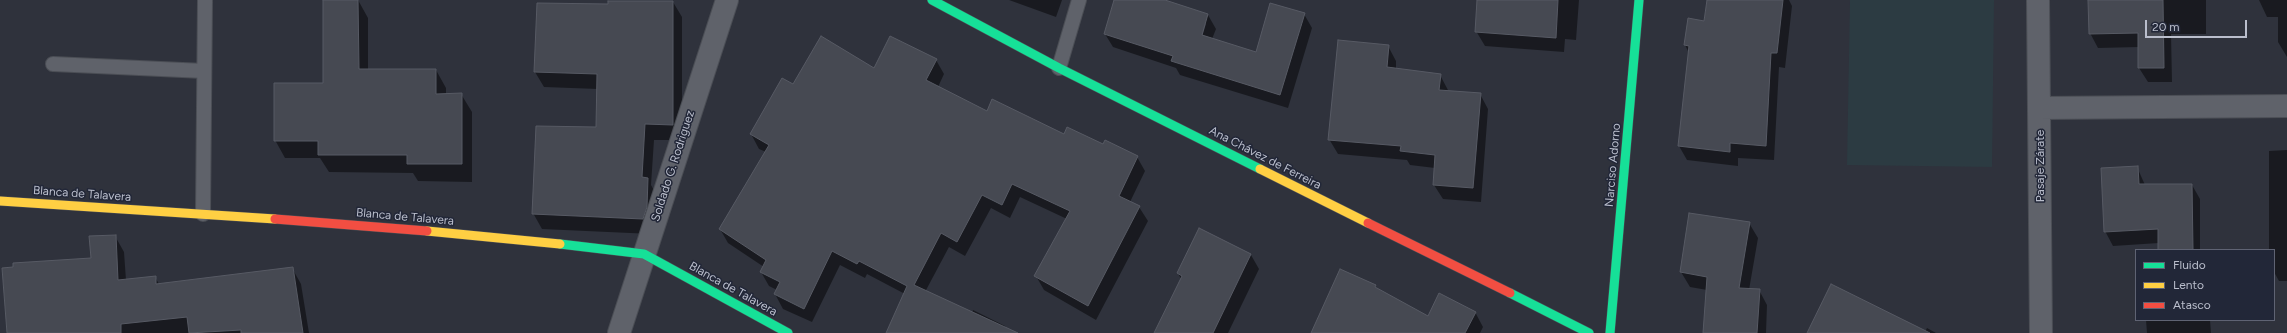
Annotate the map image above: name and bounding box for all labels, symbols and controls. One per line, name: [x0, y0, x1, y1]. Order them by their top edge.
scale bar: [2147, 12, 2249, 38]
text: 20 m: [2152, 20, 2180, 34]
street label: Soldado G. Rodriguez: [648, 109, 698, 223]
street label: Ana Chávez de Ferreira: [1207, 123, 1323, 193]
street label: Narciso Adorno: [1602, 123, 1624, 207]
street label: Pasaje Zárate: [2033, 130, 2047, 202]
street label: Blanca de Talavera: [32, 183, 132, 205]
street label: Blanca de Talavera: [355, 206, 455, 228]
legend: [2135, 249, 2275, 321]
text: Fluido: [2173, 258, 2206, 272]
street label: Blanca de Talavera: [686, 259, 780, 319]
text: Lento: [2173, 278, 2204, 292]
text: Atasco: [2173, 298, 2211, 312]

